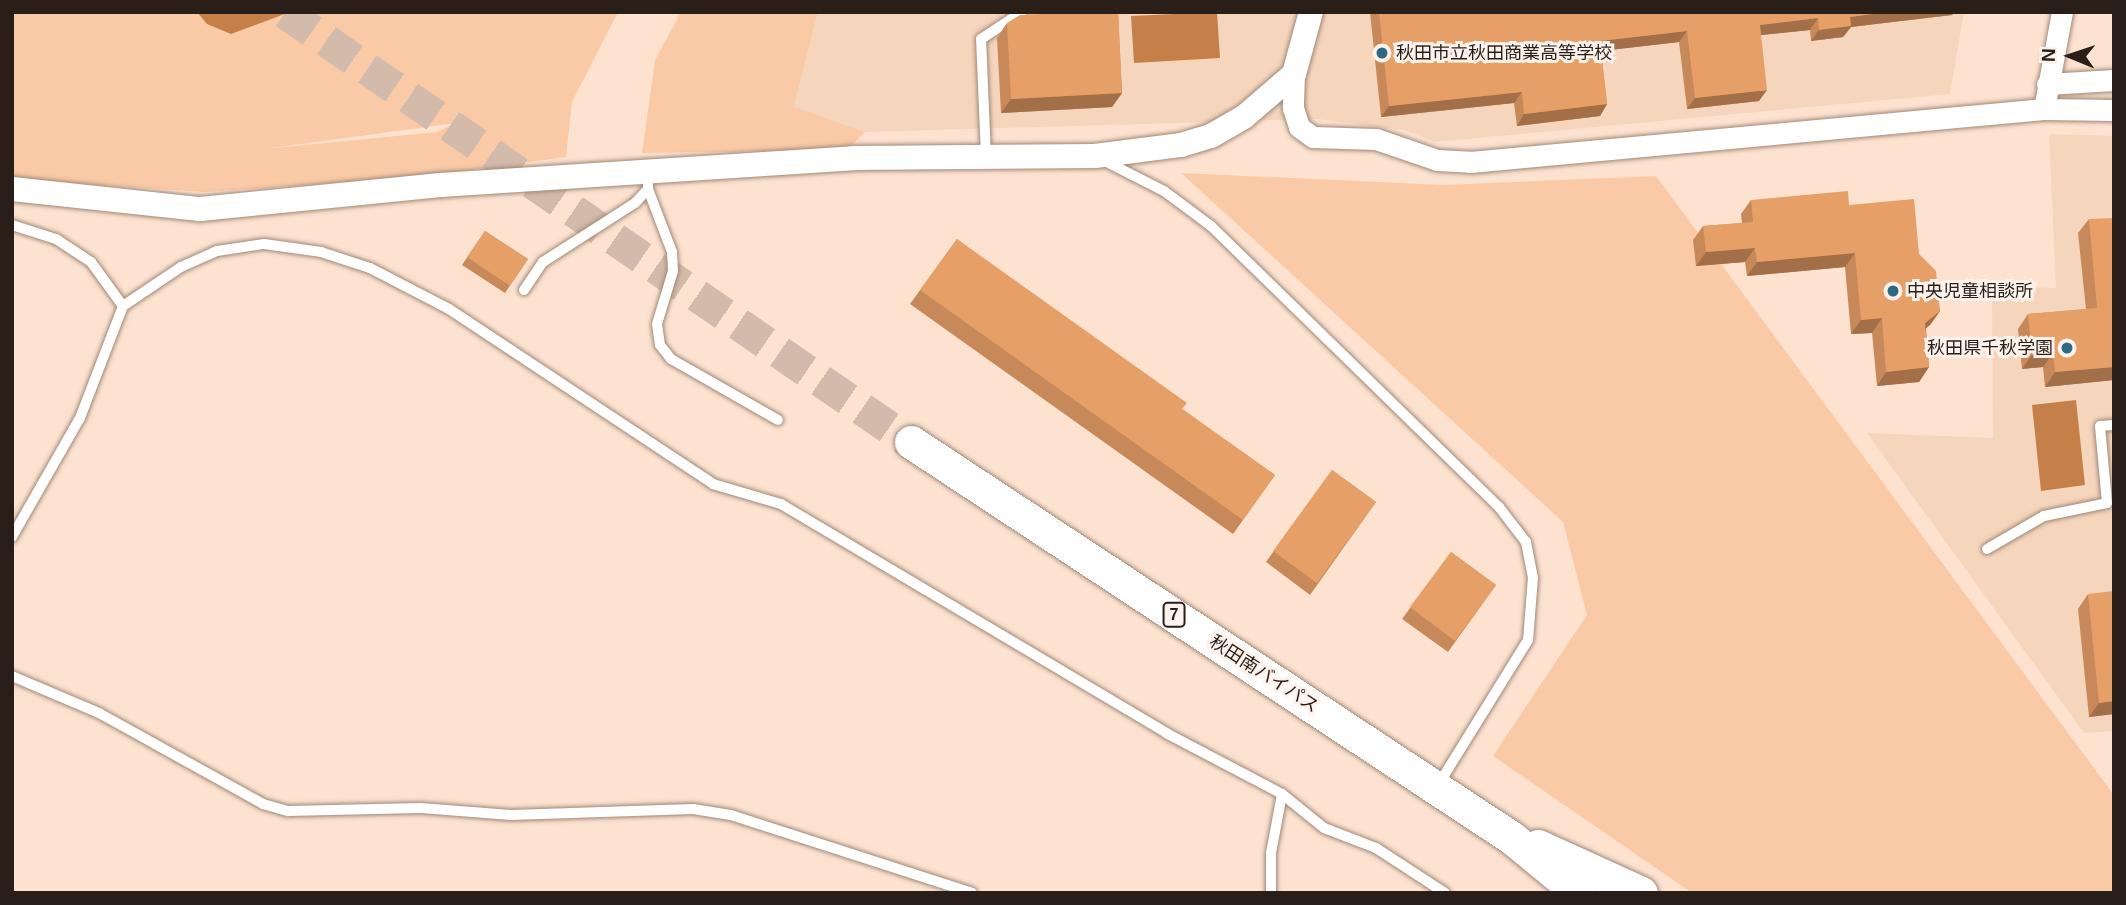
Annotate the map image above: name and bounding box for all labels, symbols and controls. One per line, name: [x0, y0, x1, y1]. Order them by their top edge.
north arrow: [2035, 21, 2105, 91]
place label: 秋田市立秋田商業高等学校: [1396, 42, 1612, 64]
marker: 秋田市立秋田商業高等学校: [1374, 45, 1390, 61]
text: N: [2038, 48, 2059, 62]
place label: 中央児童相談所: [1907, 280, 2033, 302]
marker: 中央児童相談所: [1885, 283, 1901, 299]
place label: 秋田県千秋学園: [1927, 337, 2053, 359]
marker: 秋田県千秋学園: [2059, 340, 2075, 356]
road number: 7: [1162, 602, 1186, 628]
street label: 秋田南バイパス: [1205, 631, 1323, 717]

